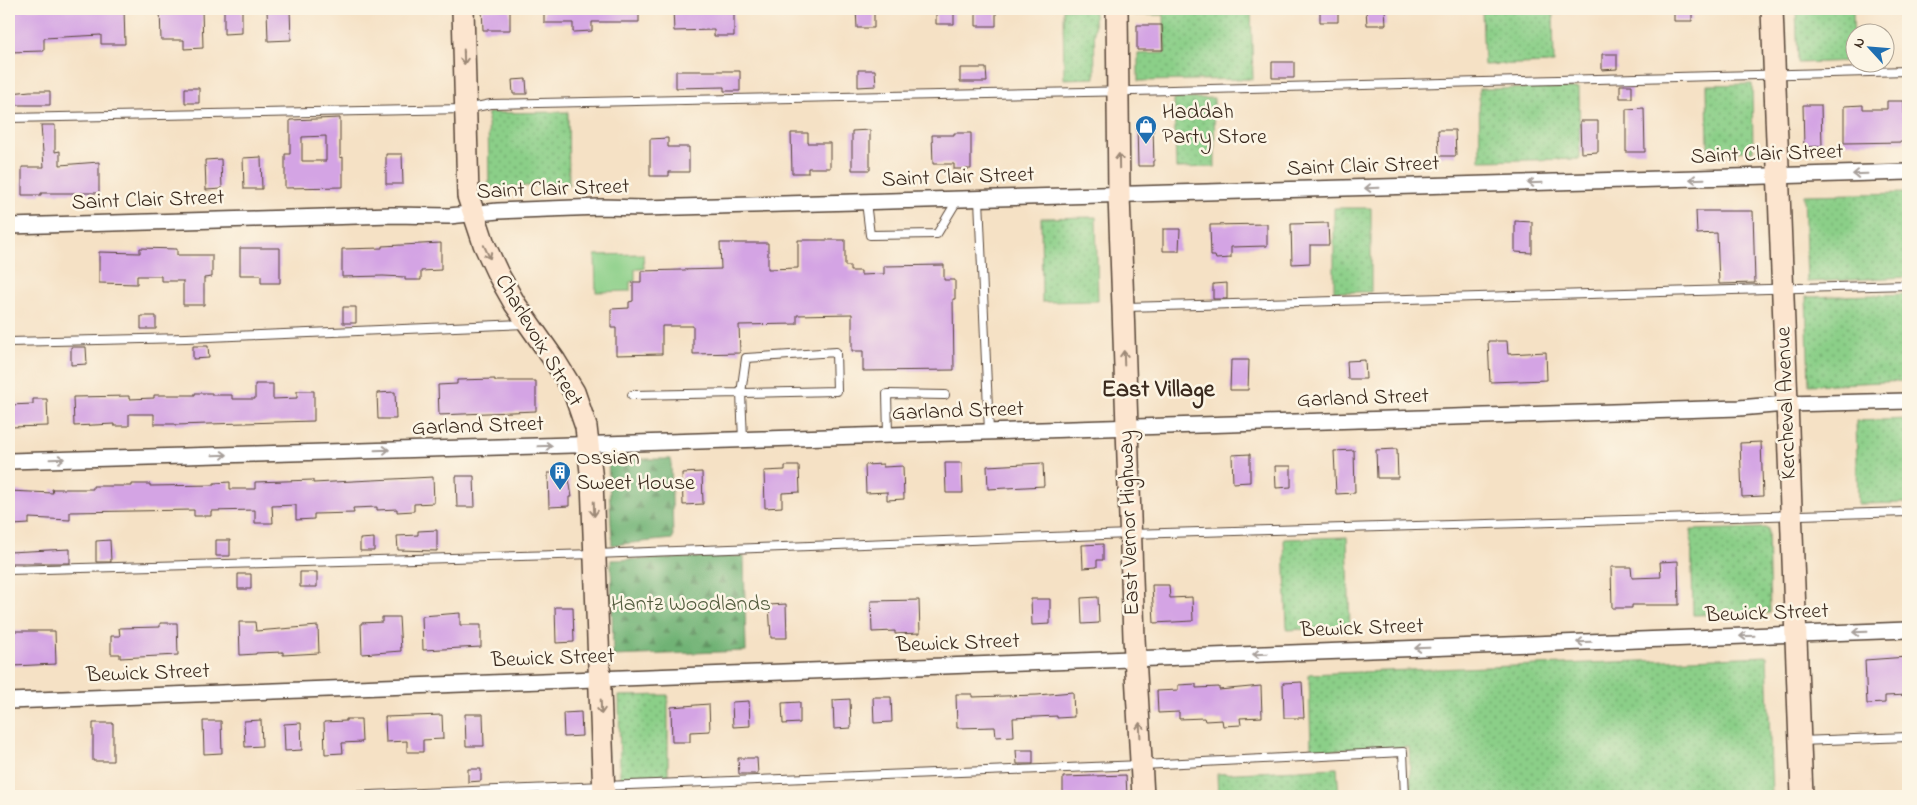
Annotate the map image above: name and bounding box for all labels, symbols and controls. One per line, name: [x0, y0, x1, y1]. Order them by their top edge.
north arrow: [1844, 22, 1894, 72]
text: N: [1848, 34, 1871, 52]
one-way arrow: [459, 49, 469, 65]
place label: Haddah Party Store: [1162, 97, 1267, 155]
shop icon: Haddah Party Store: [1134, 114, 1158, 145]
street label: Saint Clair Street: [1690, 136, 1845, 174]
street label: Saint Clair Street: [1286, 148, 1441, 186]
one-way arrow: [1114, 153, 1123, 169]
street label: Saint Clair Street: [881, 159, 1036, 197]
one-way arrow: [1852, 169, 1868, 179]
street label: Saint Clair Street: [476, 171, 631, 209]
one-way arrow: [1689, 174, 1706, 184]
one-way arrow: [1527, 179, 1543, 188]
street label: Saint Clair Street: [71, 182, 226, 220]
one-way arrow: [1364, 183, 1380, 193]
one-way arrow: [483, 244, 493, 259]
street label: Charlevoix Street: [486, 269, 591, 414]
street label: Kercheval Avenue: [1768, 326, 1806, 480]
one-way arrow: [1120, 350, 1129, 366]
district label: East Village: [1101, 373, 1216, 409]
street label: Garland Street: [1296, 381, 1430, 417]
street label: Garland Street: [891, 394, 1025, 430]
street label: Garland Street: [411, 409, 545, 445]
street label: East Vernor Highway: [1111, 430, 1150, 616]
one-way arrow: [536, 441, 553, 451]
place label: Ossian Sweet House: [576, 443, 695, 500]
one-way arrow: [374, 446, 390, 455]
one-way arrow: [212, 450, 228, 460]
one-way arrow: [49, 454, 65, 464]
building icon: Ossian Sweet House: [548, 460, 572, 491]
one-way arrow: [589, 501, 598, 517]
park label: Hantz Woodlands: [611, 589, 771, 621]
street label: Bewick Street: [1704, 596, 1830, 632]
street label: Bewick Street: [1299, 611, 1425, 647]
street label: Bewick Street: [895, 626, 1021, 662]
one-way arrow: [1852, 627, 1868, 636]
one-way arrow: [1739, 632, 1755, 641]
one-way arrow: [1577, 637, 1593, 647]
street label: Bewick Street: [490, 641, 616, 677]
one-way arrow: [1414, 643, 1430, 653]
one-way arrow: [1252, 649, 1268, 659]
street label: Bewick Street: [85, 656, 211, 692]
one-way arrow: [596, 698, 606, 714]
one-way arrow: [1135, 722, 1145, 738]

